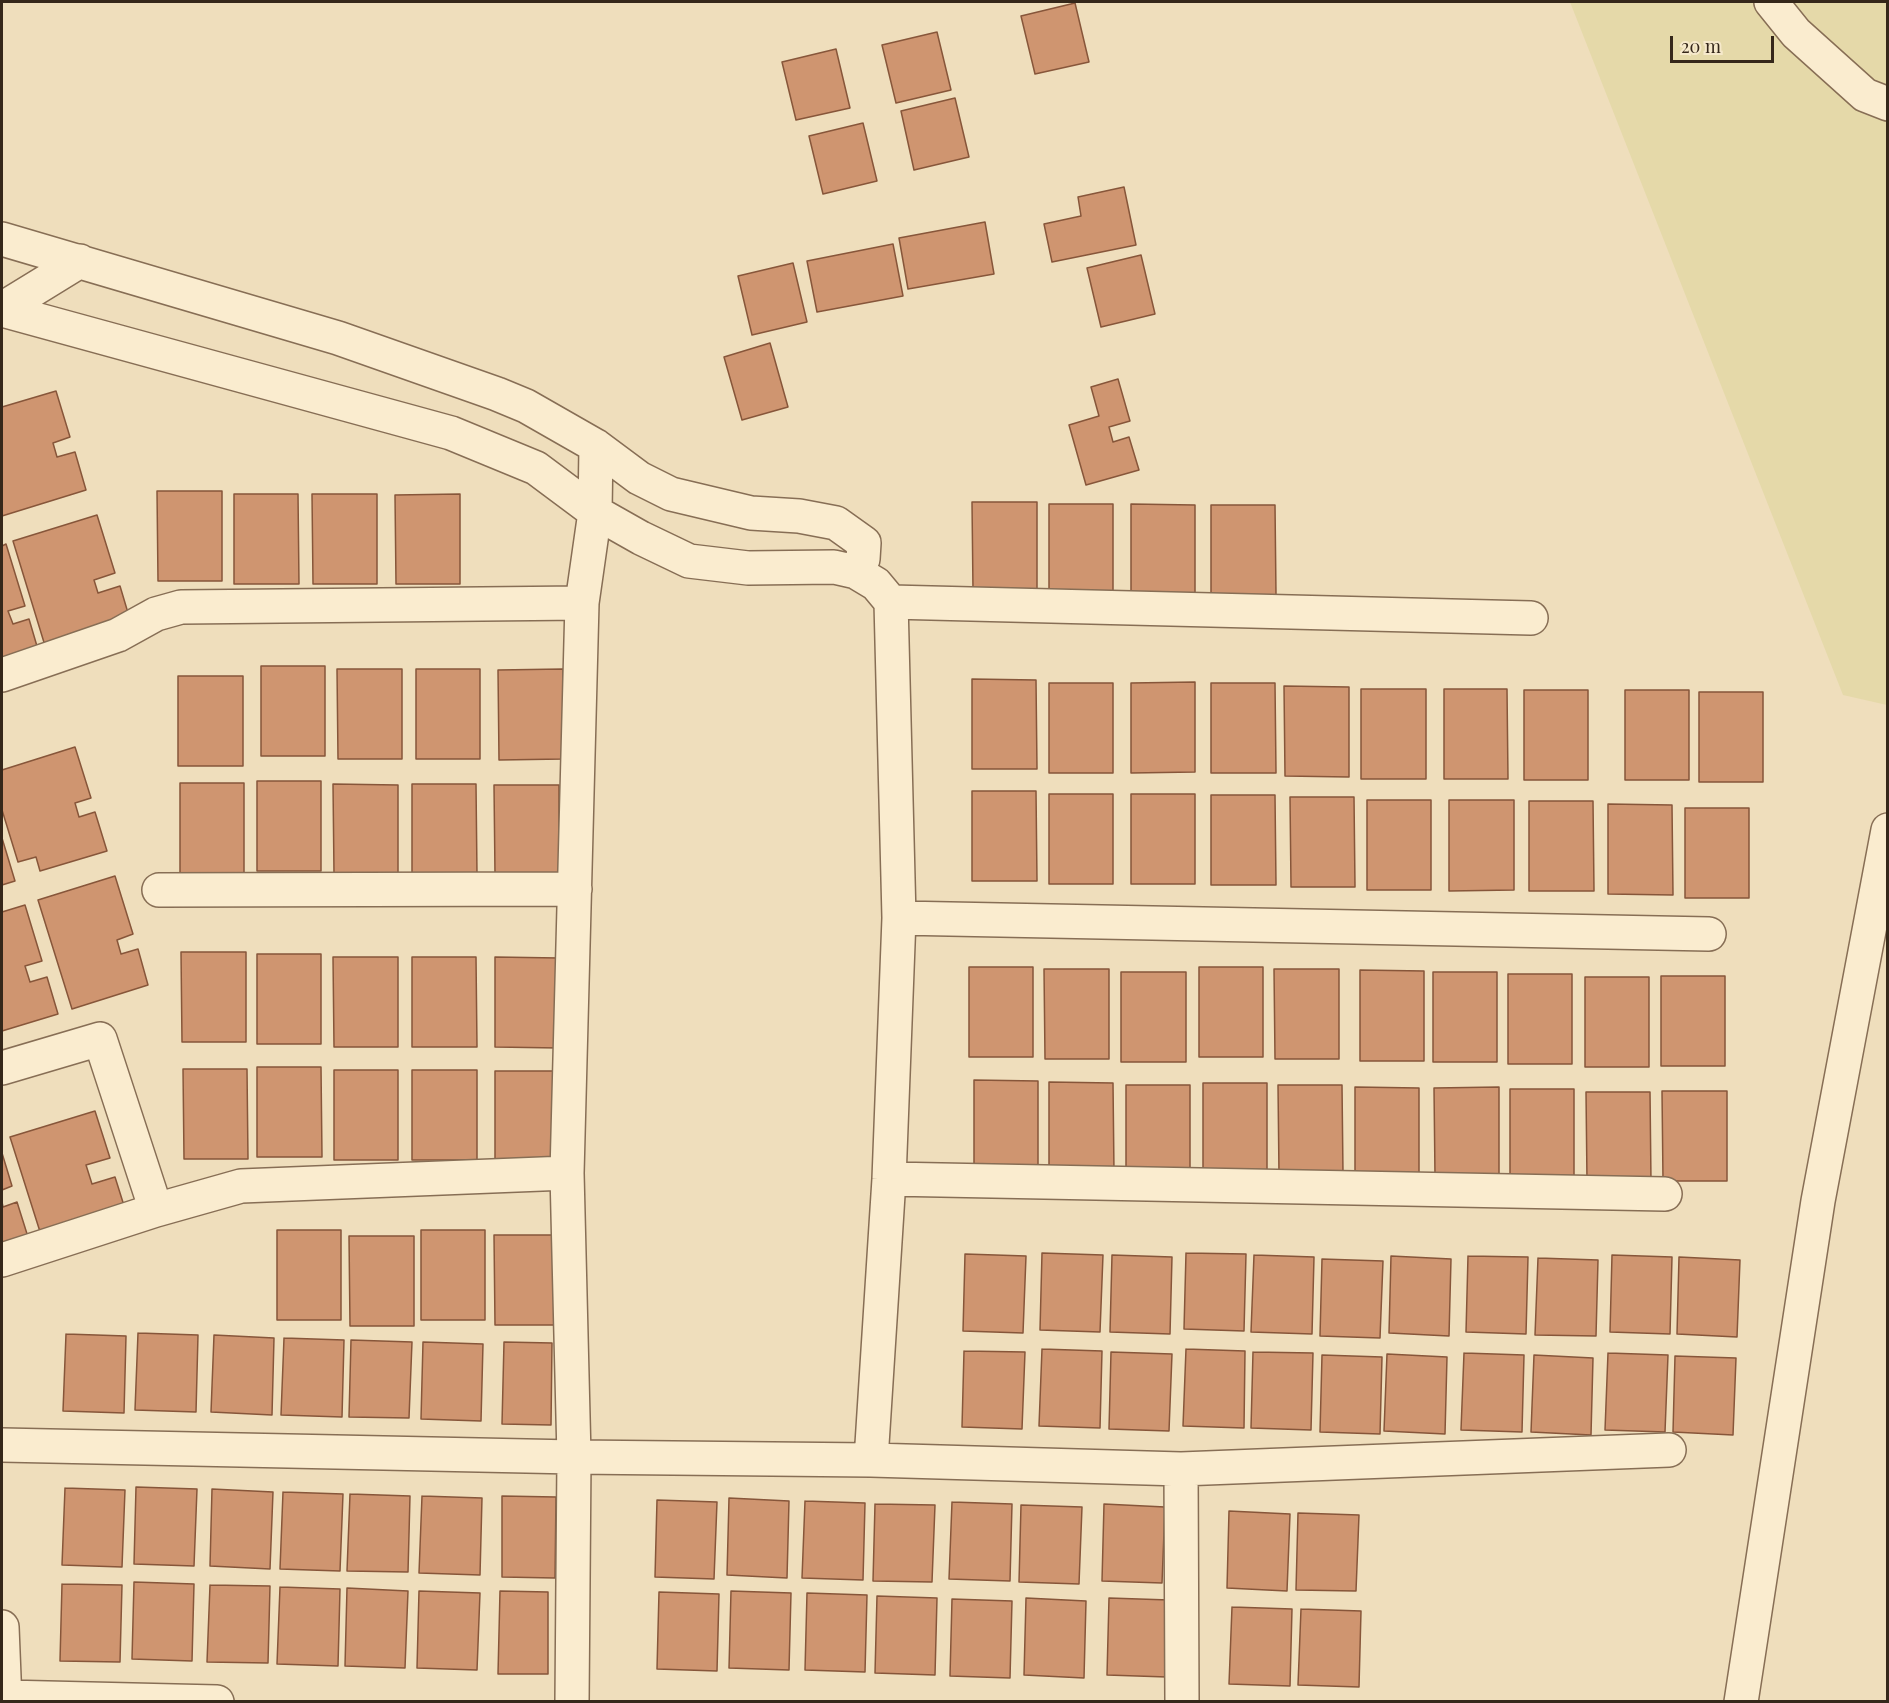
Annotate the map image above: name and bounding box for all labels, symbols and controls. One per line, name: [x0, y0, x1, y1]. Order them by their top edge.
scale bar: [1673, 24, 1776, 62]
text: 20 m: [1681, 34, 1721, 58]

